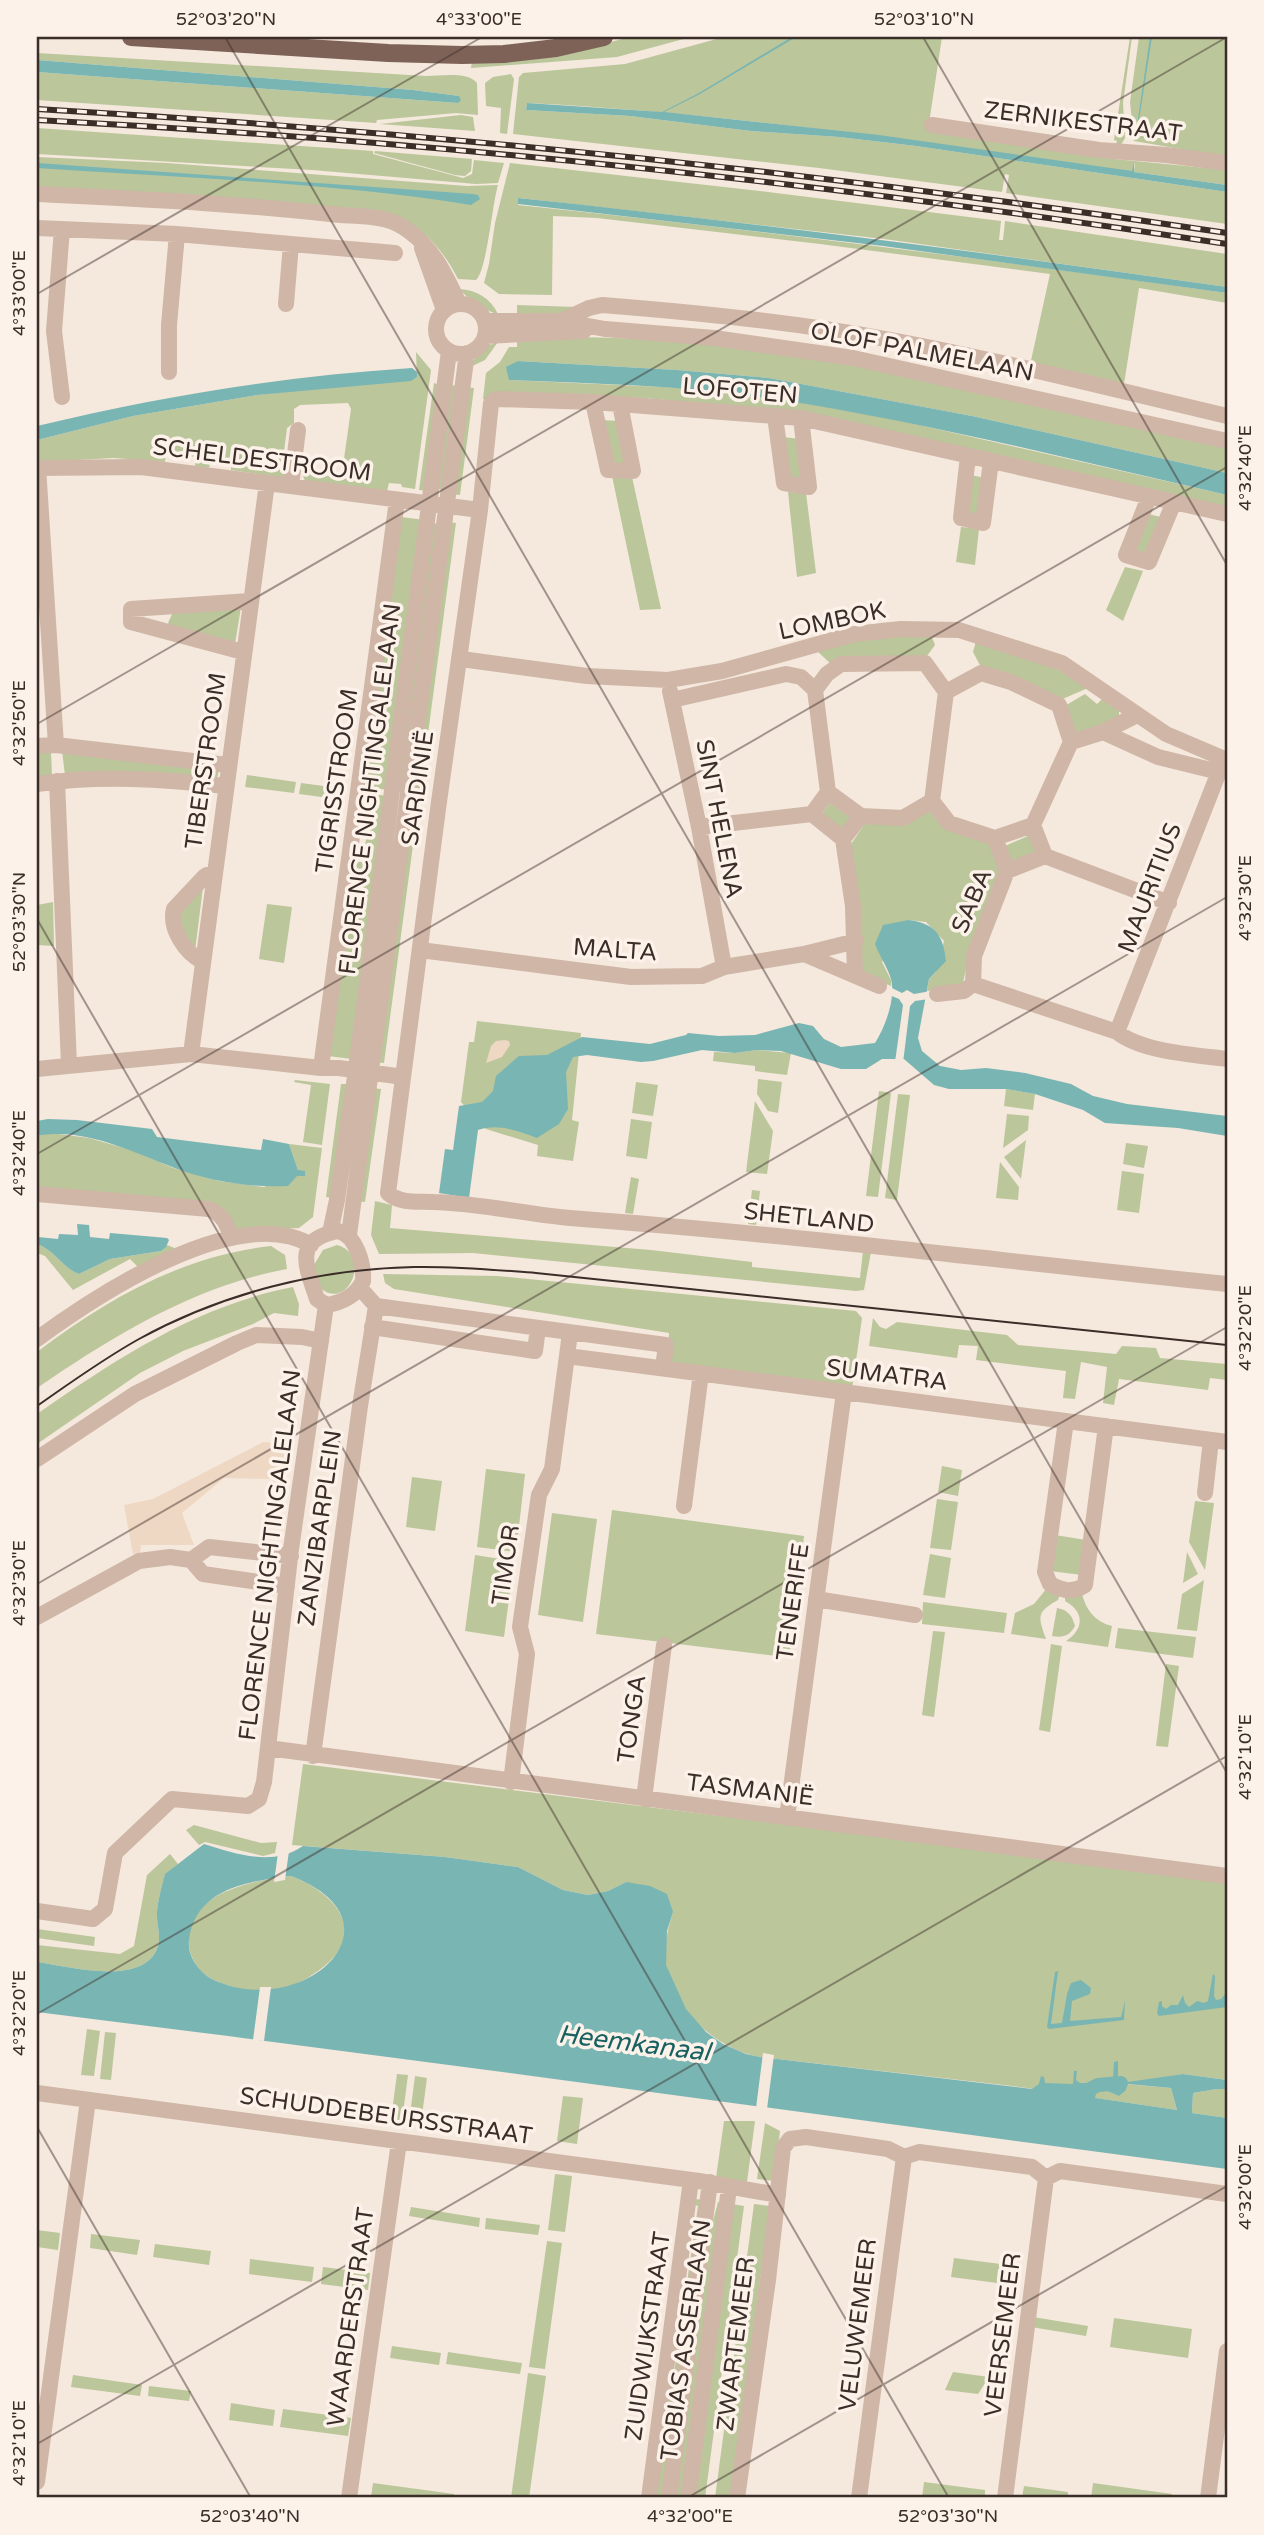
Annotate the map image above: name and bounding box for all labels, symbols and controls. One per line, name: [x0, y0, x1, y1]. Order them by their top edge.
text: 52°03'20"N: [176, 8, 276, 30]
text: 4°33'00"E: [436, 8, 522, 30]
text: 52°03'10"N: [874, 8, 974, 30]
street label: ZERNIKESTRAAT: [982, 95, 1184, 149]
text: 4°33'00"E: [8, 250, 30, 336]
street label: OLOF PALMELAAN: [808, 316, 1036, 388]
street label: LOFOTEN: [681, 372, 799, 410]
text: 4°32'40"E: [1234, 425, 1256, 511]
street label: SCHELDESTROOM: [151, 432, 373, 488]
street label: LOMBOK: [776, 596, 888, 646]
street label: FLORENCE NIGHTINGALELAAN: [333, 602, 407, 976]
street label: TIBERSTROOM: [179, 671, 233, 851]
text: 4°32'50"E: [8, 680, 30, 766]
street label: TIGRISSTROOM: [310, 687, 364, 875]
street label: SARDINIË: [396, 729, 440, 847]
street label: SINT HELENA: [689, 737, 749, 901]
street label: MAURITIUS: [1112, 819, 1188, 957]
text: 4°32'30"E: [1234, 855, 1256, 941]
street label: SABA: [946, 864, 998, 938]
text: 52°03'30"N: [8, 872, 30, 972]
street label: MALTA: [572, 933, 658, 967]
text: 4°32'40"E: [8, 1110, 30, 1196]
street label: SHETLAND: [742, 1197, 876, 1239]
text: 4°32'20"E: [1234, 1285, 1256, 1371]
street label: SUMATRA: [825, 1353, 949, 1397]
street label: FLORENCE NIGHTINGALELAAN: [233, 1368, 307, 1742]
street label: ZANZIBARPLEIN: [292, 1428, 348, 1628]
street label: TIMOR: [486, 1523, 526, 1607]
text: 4°32'30"E: [8, 1540, 30, 1626]
street label: TENERIFE: [770, 1541, 816, 1663]
street label: TONGA: [611, 1673, 653, 1765]
text: 4°32'10"E: [1234, 1714, 1256, 1800]
street label: TASMANIË: [685, 1768, 815, 1812]
text: 4°32'20"E: [8, 1970, 30, 2056]
water label: Heemkanaal: [556, 2018, 715, 2068]
street label: SCHUDDEBEURSSTRAAT: [238, 2081, 535, 2151]
text: 4°32'00"E: [1234, 2144, 1256, 2230]
street label: WAARDERSTRAAT: [321, 2205, 381, 2429]
street label: TOBIAS ASSERLAAN: [655, 2217, 717, 2463]
street label: ZUIDWIJKSTRAAT: [619, 2229, 677, 2442]
street label: VELUWEMEER: [833, 2237, 883, 2413]
street label: VEERSEMEER: [979, 2251, 1027, 2419]
street label: ZWARTEMEER: [711, 2255, 761, 2433]
text: 4°32'10"E: [8, 2400, 30, 2486]
text: 52°03'40"N: [200, 2505, 300, 2527]
text: 4°32'00"E: [647, 2505, 733, 2527]
text: 52°03'30"N: [898, 2505, 998, 2527]

